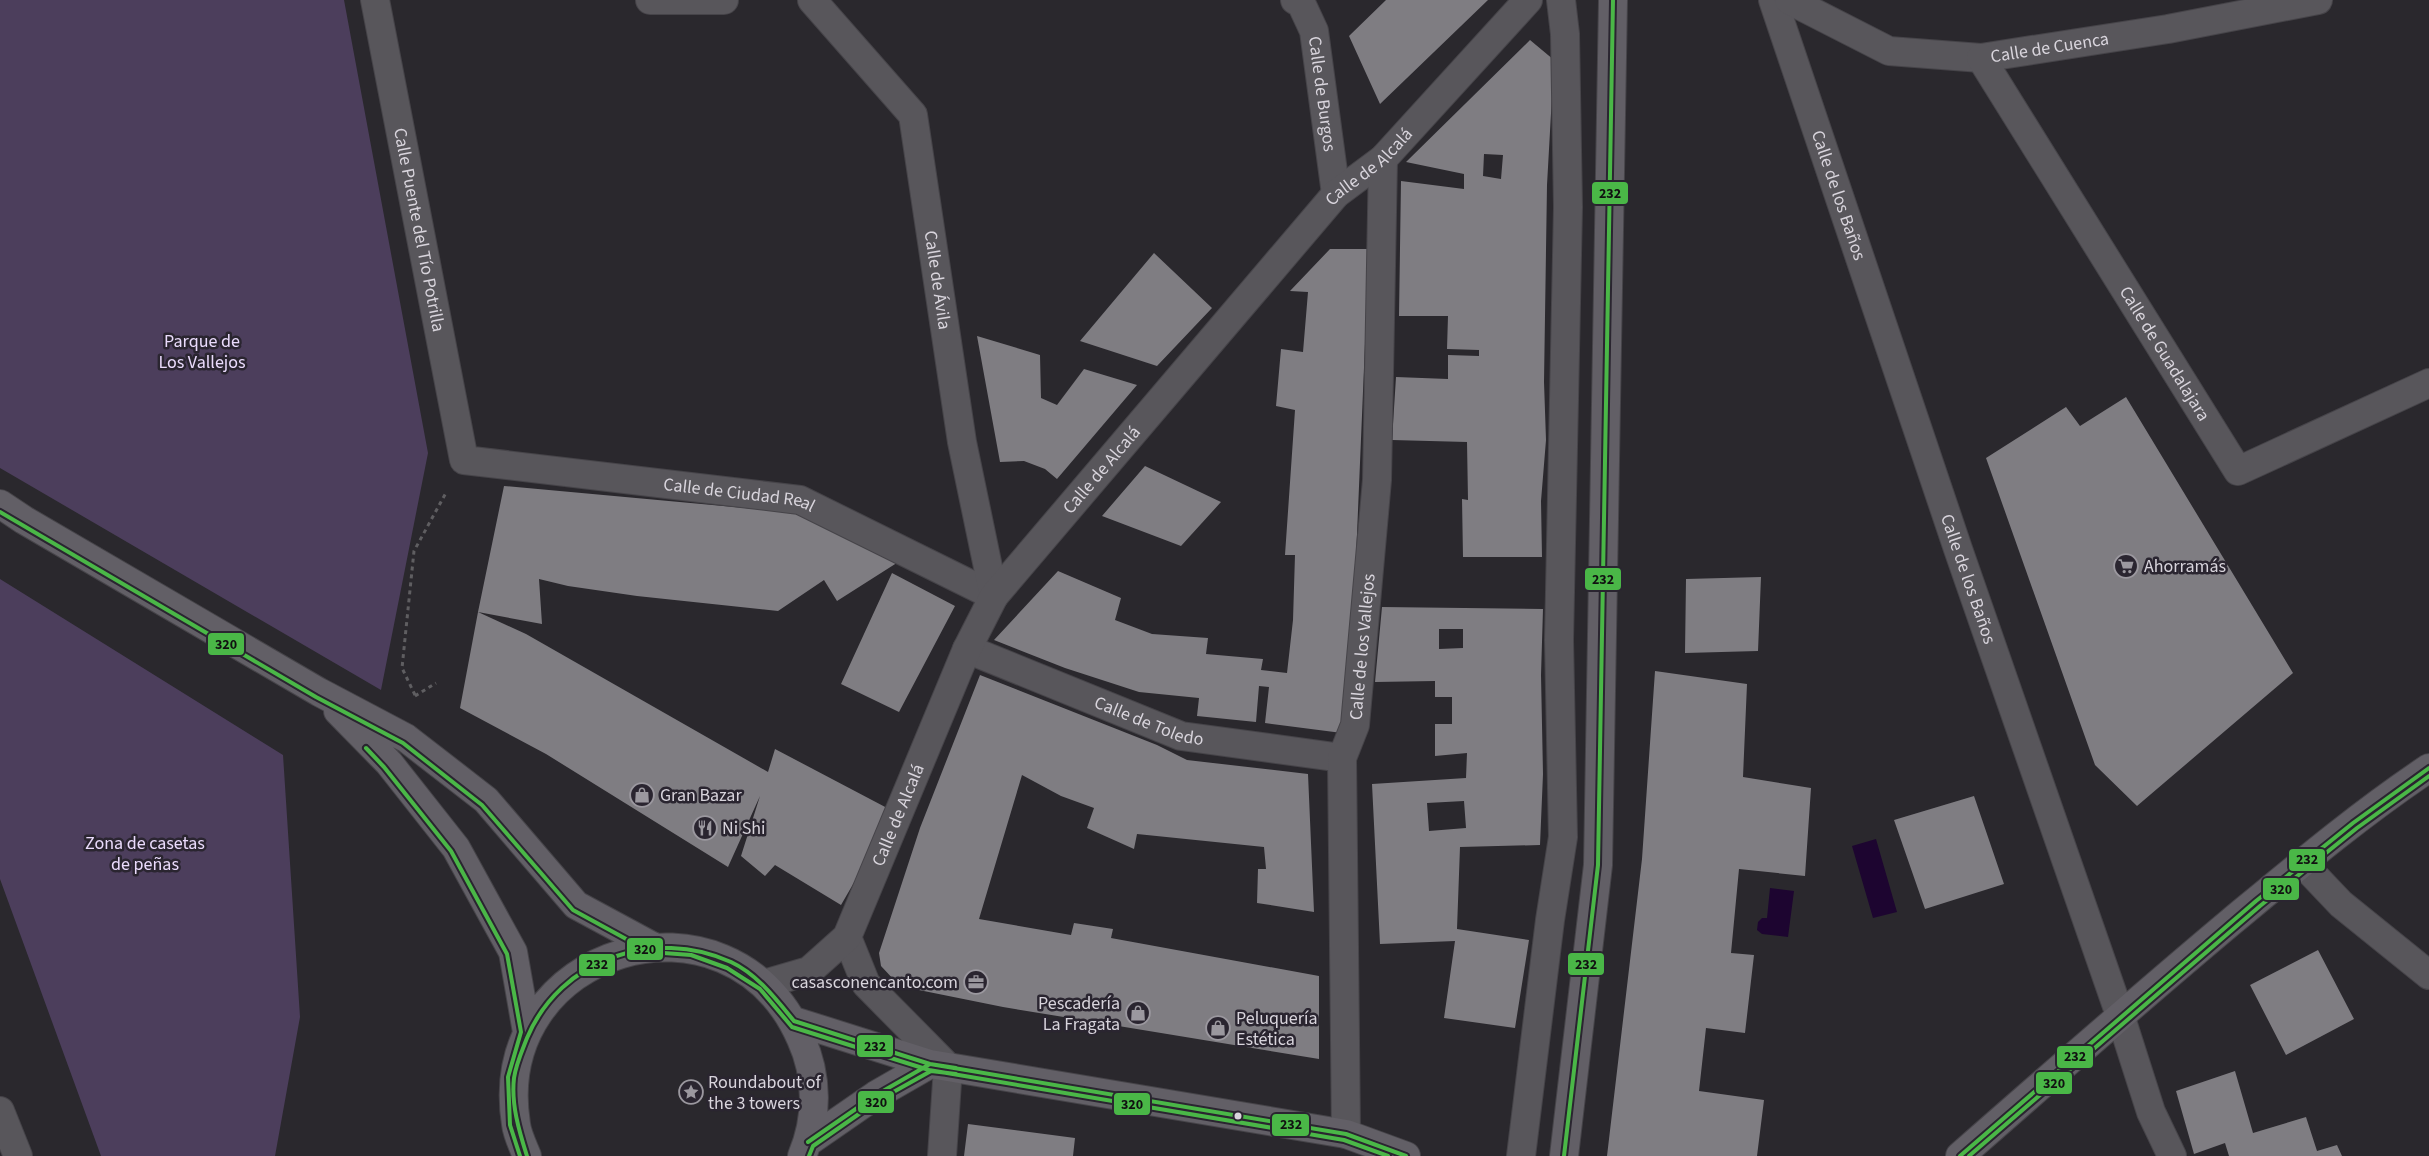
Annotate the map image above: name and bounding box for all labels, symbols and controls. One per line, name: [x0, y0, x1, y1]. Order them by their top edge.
street label: Calle de Cuenca: [1989, 26, 2111, 69]
street label: Calle de Burgos: [1302, 35, 1342, 153]
street label: Calle de Alcalá: [1319, 122, 1419, 211]
street label: Calle Puente del Tío Potrilla: [387, 126, 451, 334]
street label: Calle de los Baños: [1805, 127, 1872, 264]
line badge: 232: [1591, 181, 1629, 205]
text: 232: [1599, 184, 1621, 204]
street label: Calle de Ávila: [917, 229, 957, 331]
street label: Calle de Guadalajara: [2113, 281, 2216, 426]
park label: Parque de Los Vallejos: [158, 329, 246, 375]
street label: Calle de Alcalá: [1057, 421, 1147, 520]
street label: Calle de Ciudad Real: [662, 472, 819, 519]
street label: Calle de los Baños: [1934, 511, 2002, 647]
supermarket icon: Ahorramás: [2113, 553, 2139, 579]
place label: Ahorramás: [2144, 554, 2226, 579]
line badge: 232: [1584, 567, 1622, 591]
text: 232: [1592, 570, 1614, 590]
street label: Calle de los Vallejos: [1344, 573, 1382, 721]
line badge: 320: [207, 632, 245, 656]
text: 320: [215, 635, 237, 655]
street label: Calle de Toledo: [1090, 690, 1205, 752]
street label: Calle de Alcalá: [866, 760, 931, 870]
shop icon: Gran Bazar: [629, 782, 655, 808]
place label: Gran Bazar: [660, 783, 742, 808]
restaurant icon: Ni Shi: [692, 815, 718, 841]
place label: Ni Shi: [722, 816, 766, 841]
park label: Zona de casetas de peñas: [85, 831, 205, 877]
line badge: 232: [2288, 848, 2326, 872]
text: 232: [2296, 850, 2318, 870]
line badge: 320: [2262, 877, 2300, 901]
text: 320: [2270, 880, 2292, 900]
line badge: 320: [626, 937, 664, 961]
text: 320: [634, 940, 656, 960]
line badge: 232: [1567, 952, 1605, 976]
line badge: 232: [578, 953, 616, 977]
text: 232: [586, 955, 608, 975]
text: 232: [1575, 955, 1597, 975]
office icon: casasconencanto.com: [963, 969, 989, 995]
place label: casasconencanto.com: [791, 970, 958, 995]
place label: Pescadería La Fragata: [1038, 991, 1120, 1037]
shop icon: Pescadería La Fragata: [1125, 1000, 1151, 1026]
place label: Peluquería Estética: [1236, 1006, 1318, 1052]
shop icon: Peluquería Estética: [1205, 1015, 1231, 1041]
line badge: 232: [856, 1034, 894, 1058]
text: 232: [864, 1037, 886, 1057]
line badge: 232: [2056, 1045, 2094, 1069]
text: 232: [2064, 1047, 2086, 1067]
place label: Roundabout of the 3 towers: [708, 1070, 821, 1116]
line badge: 320: [2035, 1071, 2073, 1095]
text: 320: [2043, 1074, 2065, 1094]
place icon: Roundabout of the 3 towers: [678, 1079, 704, 1105]
line badge: 320: [857, 1090, 895, 1114]
line badge: 320: [1113, 1092, 1151, 1116]
text: 320: [865, 1093, 887, 1113]
text: 320: [1121, 1095, 1143, 1115]
unlabelled marker: [1233, 1111, 1243, 1121]
line badge: 232: [1271, 1113, 1310, 1137]
text: 232: [1280, 1115, 1302, 1135]

